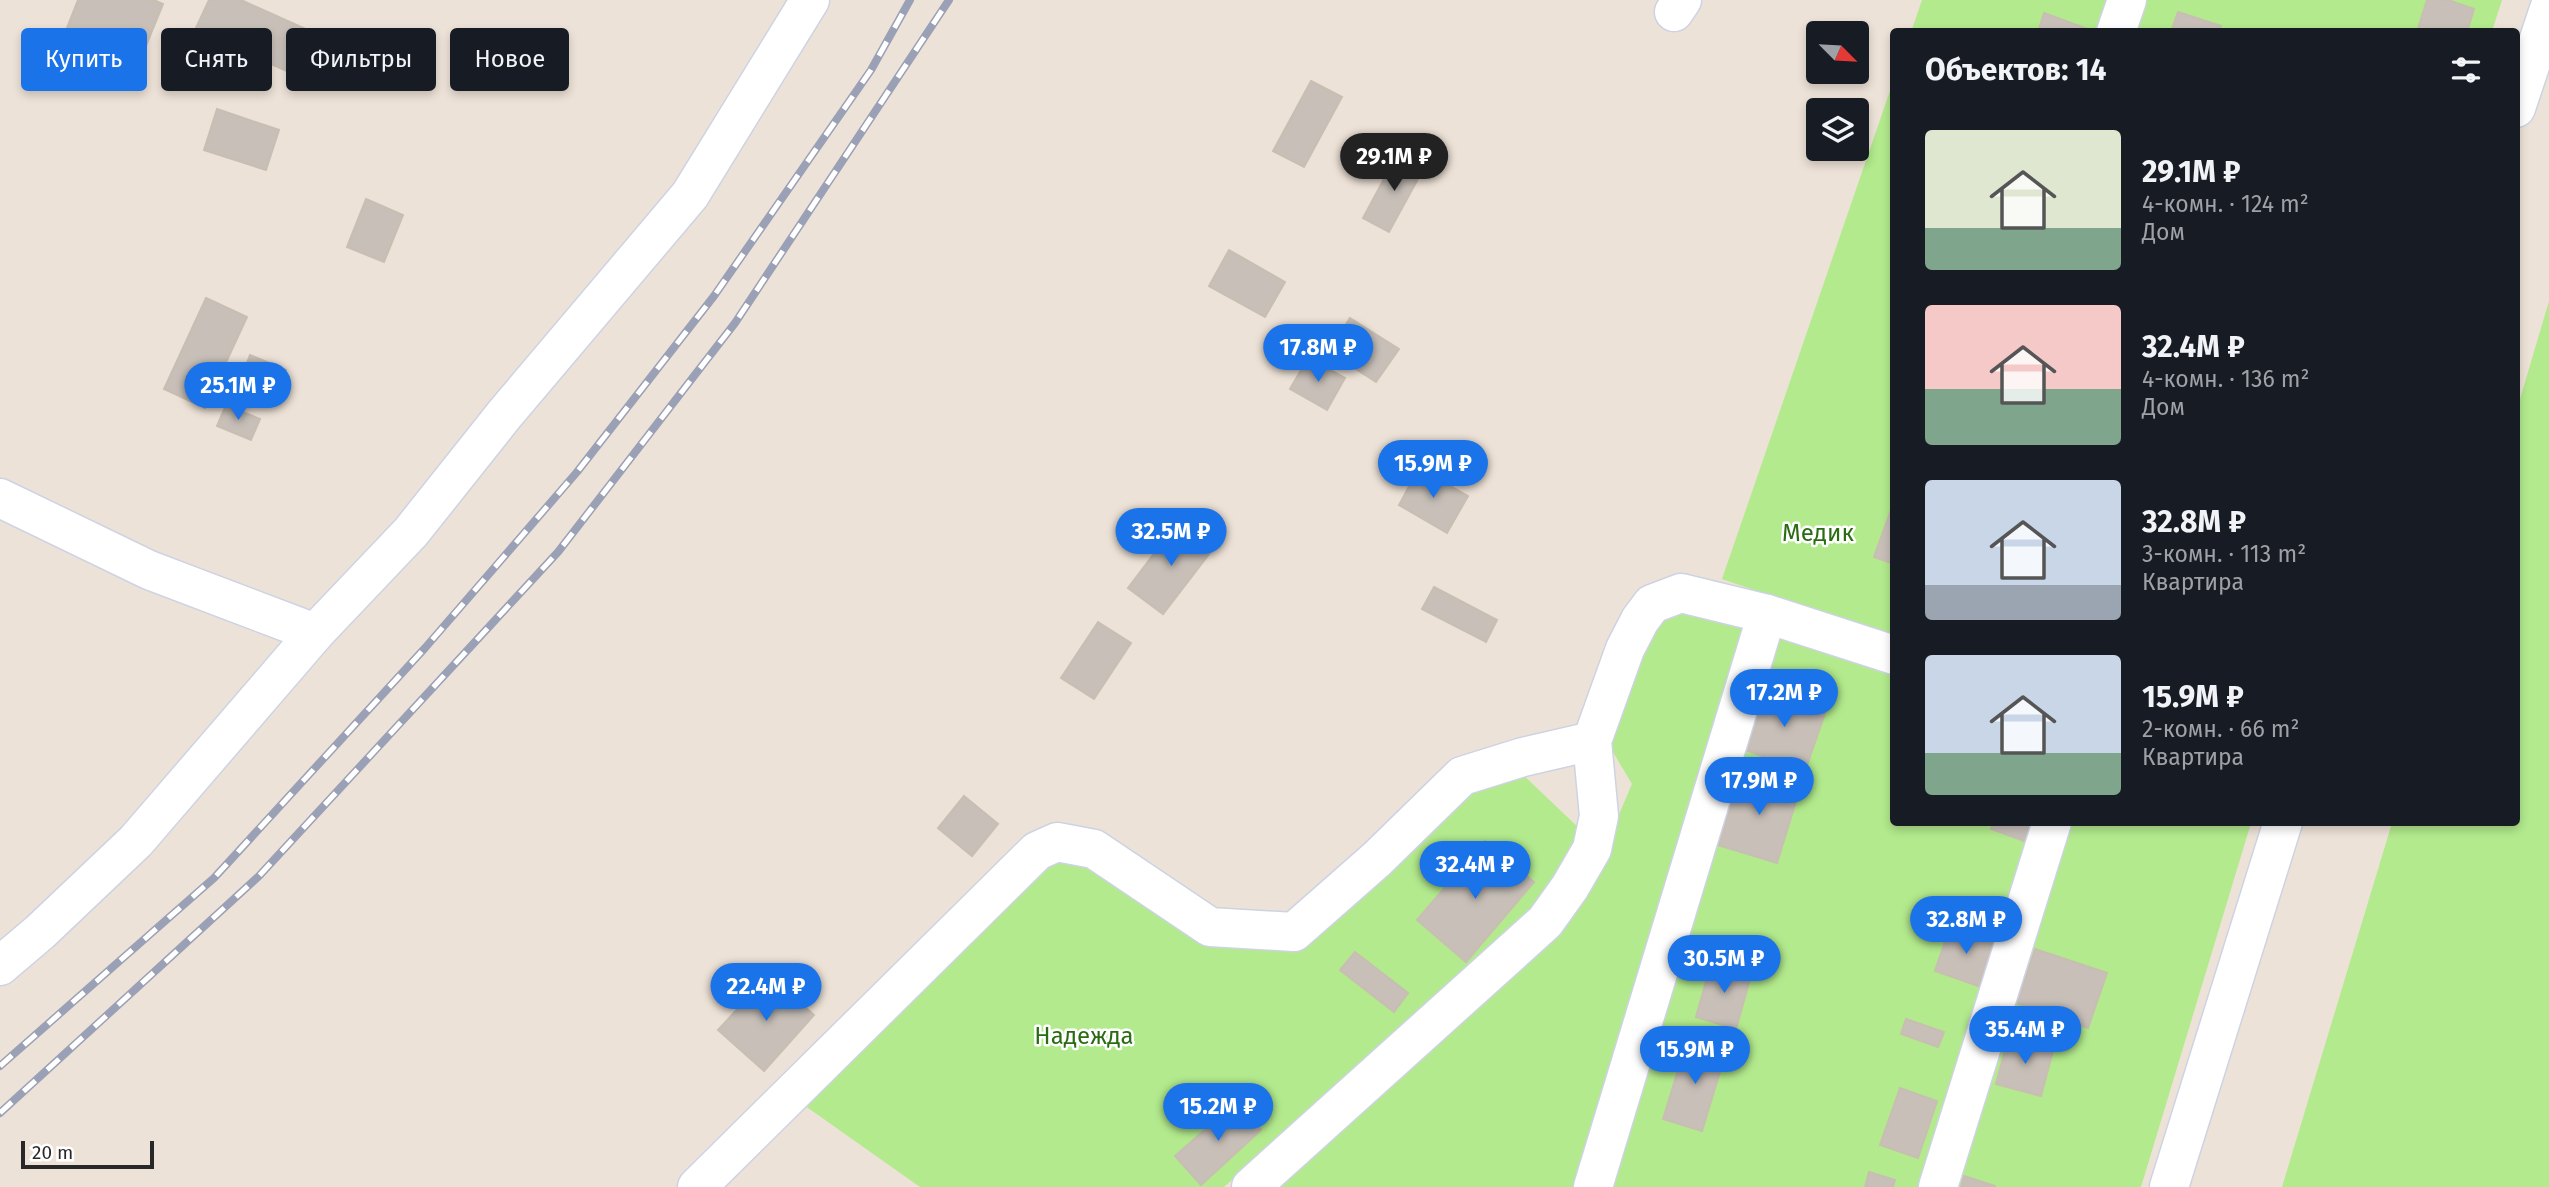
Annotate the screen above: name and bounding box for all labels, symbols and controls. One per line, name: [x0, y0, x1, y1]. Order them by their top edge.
north arrow: [1806, 21, 1869, 84]
map controls: [1806, 21, 1869, 161]
chip: Купить: [21, 28, 147, 91]
chip: Снять: [161, 28, 272, 91]
chip: Фильтры: [286, 28, 436, 91]
chip: Новое: [450, 28, 569, 91]
icon: filters: [2447, 51, 2485, 89]
text: Объектов: 14: [1925, 52, 2107, 88]
button: layers: [1806, 98, 1869, 161]
pin: 29.1M ₽: [1329, 134, 1459, 193]
text: 29.1M ₽: [1356, 142, 1432, 170]
text: 29.1M ₽: [2142, 154, 2241, 190]
icon: home: [1981, 158, 2065, 242]
text: 4-комн. · 124 m²: [2142, 190, 2309, 218]
text: Дом: [2142, 218, 2185, 246]
pin: 17.8M ₽: [1253, 324, 1383, 384]
text: 32.4M ₽: [2142, 329, 2245, 365]
text: 17.8M ₽: [1279, 333, 1357, 361]
icon: home: [1981, 333, 2065, 417]
pin: 25.1M ₽: [173, 362, 303, 422]
text: 4-комн. · 136 m²: [2142, 365, 2310, 393]
text: 25.1M ₽: [200, 371, 276, 399]
text: Дом: [2142, 393, 2185, 421]
pin: 15.9M ₽: [1368, 440, 1498, 500]
text: 15.9M ₽: [1394, 449, 1472, 477]
text: 32.8M ₽: [2142, 504, 2246, 540]
pin: 32.5M ₽: [1106, 508, 1236, 568]
icon: home: [1981, 508, 2065, 592]
text: 32.5M ₽: [1132, 517, 1210, 545]
park label: Медик: [1782, 519, 1854, 547]
text: 3-комн. · 113 m²: [2142, 540, 2306, 568]
text: Квартира: [2142, 568, 2244, 596]
pin: 17.2M ₽: [1719, 670, 1849, 729]
text: 17.2M ₽: [1746, 678, 1822, 706]
text: 15.9M ₽: [2142, 679, 2244, 715]
icon: home: [1981, 683, 2065, 767]
text: 2-комн. · 66 m²: [2142, 715, 2300, 743]
text: Квартира: [2142, 743, 2244, 771]
pin: 17.9M ₽: [1694, 758, 1824, 817]
text: 17.9M ₽: [1721, 766, 1797, 794]
pin: 32.4M ₽: [1410, 842, 1540, 901]
text: 32.4M ₽: [1436, 850, 1514, 878]
pin: 32.8M ₽: [1901, 897, 2031, 956]
text: 32.8M ₽: [1926, 905, 2006, 933]
pin: 30.5M ₽: [1659, 936, 1789, 995]
text: 30.5M ₽: [1684, 944, 1764, 972]
pin: 22.4M ₽: [701, 964, 831, 1023]
text: 22.4M ₽: [726, 972, 806, 1000]
pin: 35.4M ₽: [1960, 1006, 2090, 1066]
text: 35.4M ₽: [1985, 1015, 2065, 1043]
park label: Надежда: [1034, 1022, 1134, 1050]
pin: 15.9M ₽: [1630, 1026, 1760, 1086]
text: 15.9M ₽: [1656, 1035, 1734, 1063]
pin: 15.2M ₽: [1153, 1084, 1283, 1143]
text: 15.2M ₽: [1179, 1092, 1257, 1120]
scale bar: [21, 1138, 154, 1170]
text: 20 m: [32, 1141, 73, 1164]

